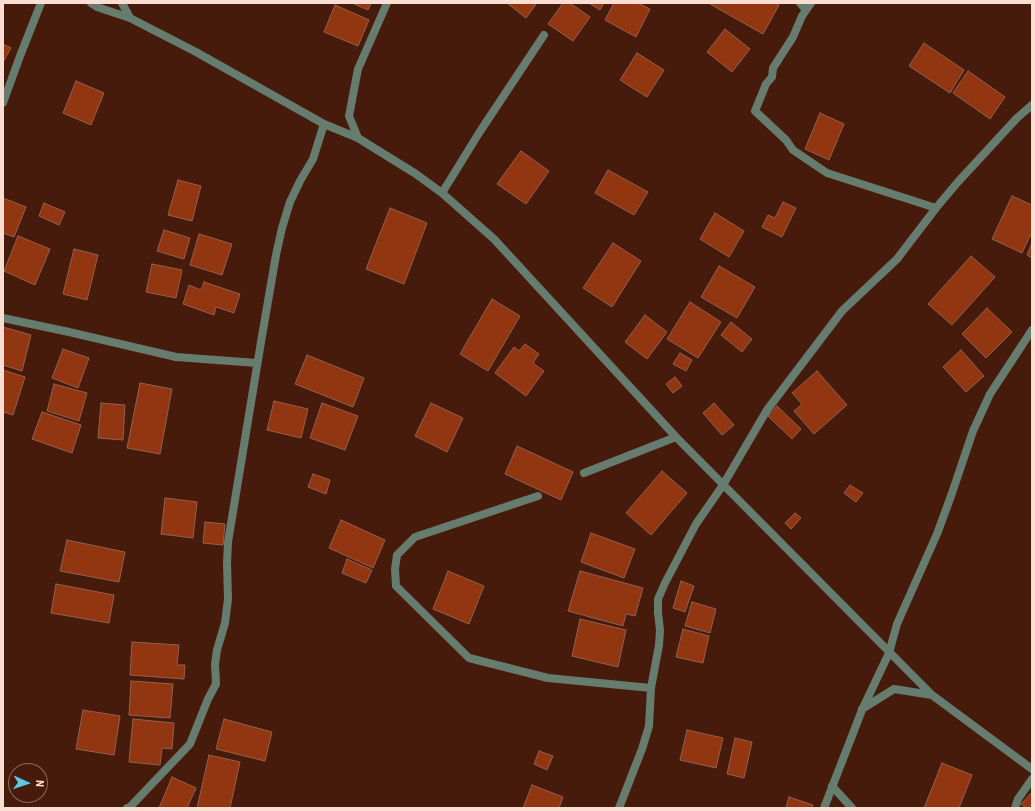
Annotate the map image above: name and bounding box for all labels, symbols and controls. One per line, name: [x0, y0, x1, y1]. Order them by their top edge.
north arrow: [8, 763, 48, 803]
text: N: [33, 780, 46, 787]

